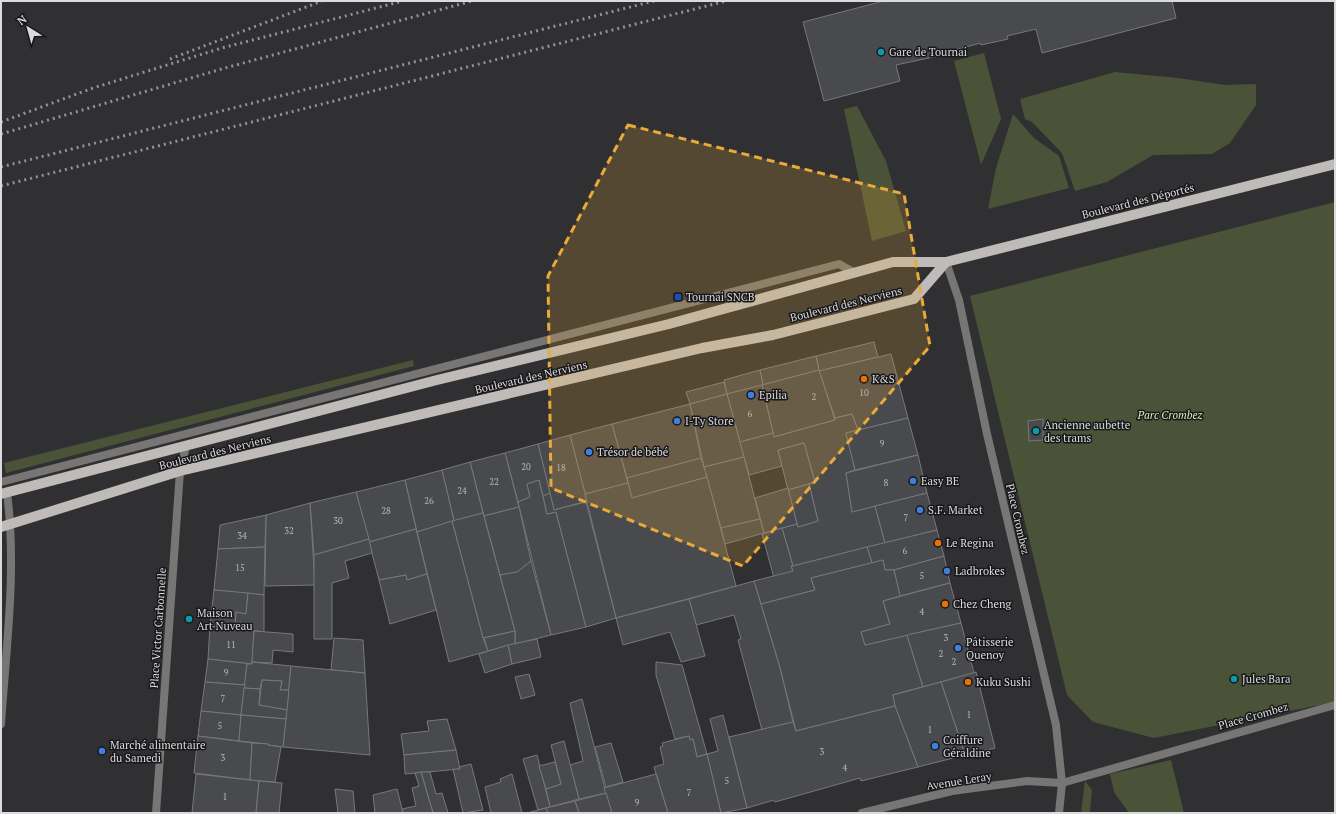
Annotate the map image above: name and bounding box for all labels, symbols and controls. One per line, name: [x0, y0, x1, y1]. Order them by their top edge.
north arrow: [8, 8, 48, 48]
text: N: [14, 12, 30, 28]
place label: Gare de Tournai: [889, 45, 967, 59]
marker: Gare de Tournai: [876, 47, 886, 57]
street label: Boulevard des Déportés: [1080, 180, 1196, 222]
street label: Boulevard des Nerviens: [789, 283, 904, 325]
place label: Tournai SNCB: [686, 290, 755, 304]
marker: Tournai SNCB: [673, 292, 683, 302]
street label: Boulevard des Nerviens: [474, 357, 589, 397]
place label: K&S: [872, 372, 895, 386]
marker: K&S: [859, 374, 869, 384]
house number: 10: [859, 387, 869, 399]
place label: Epilia: [759, 388, 788, 402]
marker: Epilia: [746, 390, 756, 400]
house number: 2: [812, 391, 817, 403]
house number: 6: [748, 408, 753, 420]
park label: Parc Crombez: [1137, 408, 1204, 422]
place label: I-Ty Store: [685, 414, 734, 428]
marker: I-Ty Store: [672, 416, 682, 426]
place label: Ancienne aubette des trams: [1044, 418, 1131, 445]
marker: Ancienne aubette des trams: [1031, 426, 1041, 436]
street label: Boulevard des Nerviens: [158, 431, 273, 473]
house number: 9: [880, 438, 885, 450]
place label: Trésor de bébé: [597, 445, 669, 459]
marker: Trésor de bébé: [584, 447, 594, 457]
house number: 20: [521, 461, 531, 473]
house number: 18: [556, 462, 566, 474]
place label: Easy BE: [921, 474, 959, 488]
house number: 22: [489, 476, 499, 488]
marker: Easy BE: [908, 476, 918, 486]
house number: 8: [884, 477, 889, 489]
street label: Place Crombez: [1003, 482, 1033, 556]
house number: 24: [457, 485, 467, 497]
house number: 26: [424, 495, 434, 507]
place label: S.F. Market: [928, 503, 983, 517]
house number: 28: [381, 505, 391, 517]
marker: S.F. Market: [915, 505, 925, 515]
house number: 7: [904, 512, 909, 524]
house number: 30: [333, 515, 343, 527]
house number: 32: [284, 525, 294, 537]
house number: 34: [237, 530, 247, 542]
place label: Le Regina: [946, 536, 994, 550]
marker: Le Regina: [933, 538, 943, 548]
house number: 6: [903, 545, 908, 557]
house number: 15: [235, 562, 245, 574]
place label: Ladbrokes: [955, 564, 1005, 578]
marker: Ladbrokes: [942, 566, 952, 576]
street label: Place Victor Carbonnelle: [147, 567, 169, 689]
house number: 5: [920, 570, 925, 582]
place label: Chez Cheng: [953, 597, 1012, 611]
marker: Chez Cheng: [940, 599, 950, 609]
place label: Maison Art Nuveau: [197, 606, 253, 633]
house number: 4: [920, 606, 925, 618]
marker: Maison Art Nuveau: [184, 614, 194, 624]
house number: 3: [944, 632, 949, 644]
place label: Pâtisserie Quenoy: [966, 635, 1014, 662]
house number: 11: [226, 639, 236, 651]
marker: Pâtisserie Quenoy: [953, 643, 963, 653]
house number: 2: [939, 648, 944, 660]
house number: 2: [952, 656, 957, 668]
house number: 9: [224, 667, 229, 679]
place label: Jules Bara: [1242, 672, 1291, 686]
marker: Jules Bara: [1229, 674, 1239, 684]
place label: Kuku Sushi: [976, 675, 1031, 689]
marker: Kuku Sushi: [963, 677, 973, 687]
house number: 7: [221, 693, 226, 705]
street label: Place Crombez: [1216, 699, 1290, 733]
house number: 1: [967, 709, 971, 721]
house number: 5: [218, 720, 223, 732]
house number: 1: [928, 724, 932, 736]
place label: Coiffure Géraldine: [943, 733, 991, 760]
place label: Marché alimentaire du Samedi: [110, 738, 206, 765]
marker: Coiffure Géraldine: [930, 741, 940, 751]
marker: Marché alimentaire du Samedi: [97, 746, 107, 756]
house number: 3: [820, 746, 825, 758]
house number: 3: [221, 752, 226, 764]
house number: 4: [843, 762, 848, 774]
street label: Avenue Leray: [926, 769, 993, 793]
house number: 5: [725, 775, 730, 787]
house number: 7: [687, 787, 692, 799]
house number: 1: [223, 791, 227, 803]
house number: 9: [635, 797, 640, 809]

